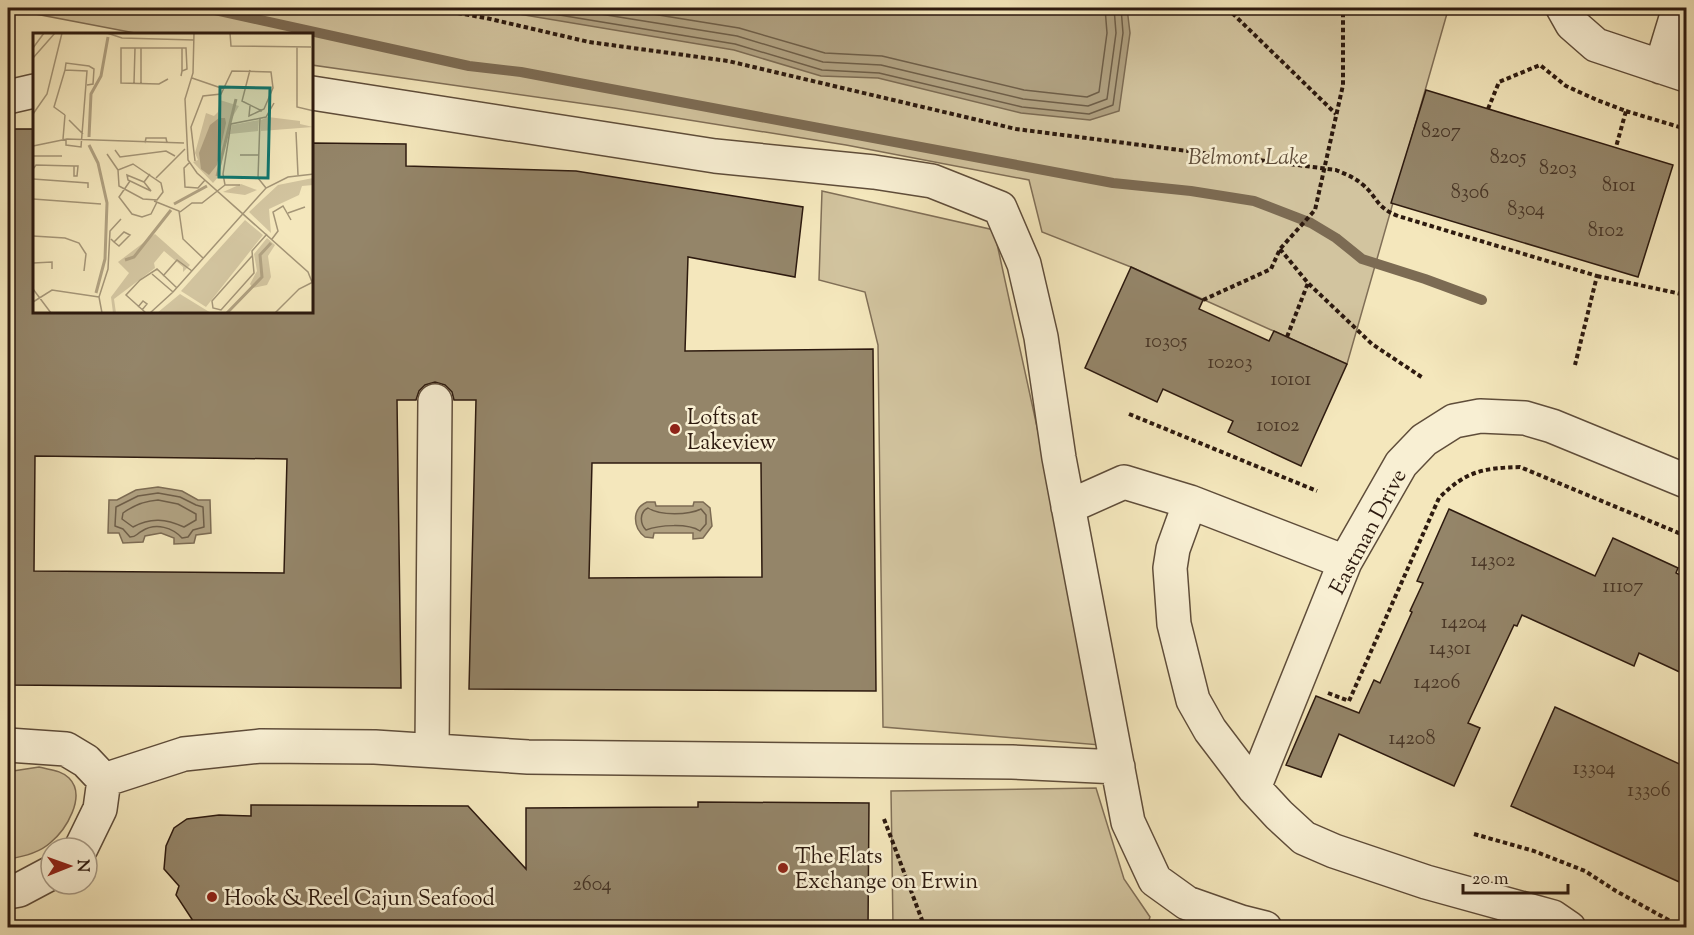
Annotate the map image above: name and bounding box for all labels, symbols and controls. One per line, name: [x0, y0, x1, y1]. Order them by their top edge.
inset map: [33, 33, 314, 314]
house number: 8207: [1421, 118, 1461, 147]
park label: Belmont Lake: [1188, 143, 1308, 175]
house number: 8205: [1490, 144, 1526, 173]
house number: 8203: [1539, 155, 1577, 184]
house number: 8101: [1602, 172, 1636, 201]
house number: 8306: [1451, 179, 1489, 208]
house number: 8304: [1507, 196, 1545, 225]
house number: 8102: [1588, 217, 1624, 246]
house number: 10305: [1145, 328, 1187, 357]
house number: 10203: [1208, 349, 1253, 378]
house number: 10101: [1271, 366, 1312, 395]
place label: Lofts at Lakeview: [687, 403, 776, 460]
house number: 10102: [1256, 412, 1300, 441]
marker: Lofts at Lakeview: [668, 422, 682, 436]
street label: Eastman Drive: [1323, 464, 1416, 601]
house number: 14302: [1471, 547, 1515, 576]
house number: 11107: [1603, 573, 1643, 602]
house number: 14204: [1441, 609, 1487, 638]
house number: 14301: [1429, 635, 1471, 664]
house number: 14206: [1414, 669, 1460, 698]
house number: 14208: [1389, 725, 1435, 754]
house number: 13304: [1573, 755, 1615, 784]
house number: 13306: [1627, 777, 1671, 806]
north arrow: [39, 836, 99, 896]
place label: The Flats Exchange on Erwin: [795, 842, 978, 899]
scale bar: [1463, 857, 1568, 895]
text: N: [70, 859, 93, 873]
marker: The Flats Exchange on Erwin: [776, 861, 790, 875]
text: 20 m: [1472, 867, 1509, 893]
house number: 2604: [573, 871, 611, 900]
place label: Hook & Reel Cajun Seafood: [224, 884, 495, 916]
marker: Hook & Reel Cajun Seafood: [205, 890, 219, 904]

